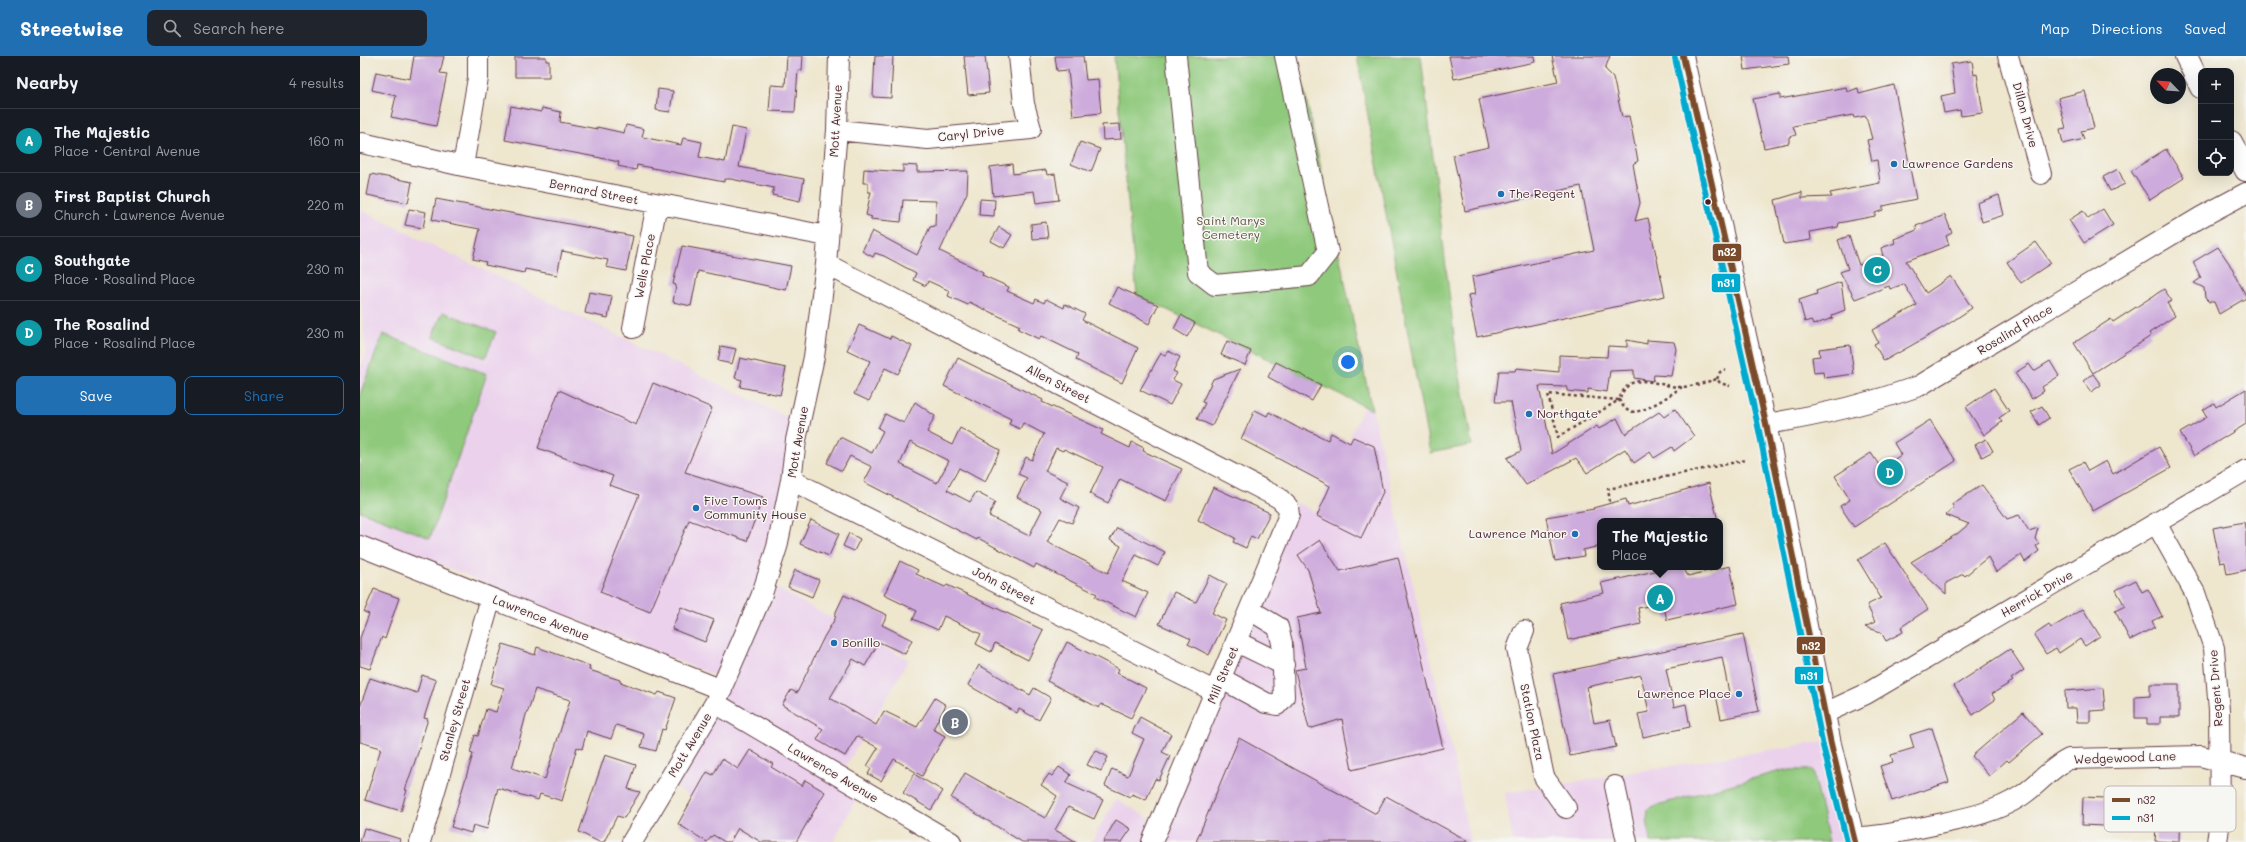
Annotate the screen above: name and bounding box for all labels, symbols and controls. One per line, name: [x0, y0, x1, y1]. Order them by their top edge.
search box: [147, 10, 427, 46]
text: Streetwise: [20, 16, 123, 41]
icon: search: [161, 17, 183, 39]
text: Search here: [193, 18, 285, 38]
text: Map: [2041, 19, 2069, 38]
text: Directions: [2091, 19, 2162, 38]
text: Saved: [2184, 19, 2226, 38]
north arrow: [2150, 68, 2186, 104]
map controls: [2198, 68, 2234, 176]
button: +: [2198, 68, 2234, 104]
text: Nearby: [16, 71, 78, 93]
text: 4 results: [289, 74, 344, 91]
street label: Dillon Drive: [2010, 80, 2042, 149]
street label: Mott Avenue: [825, 84, 845, 158]
button: −: [2198, 104, 2234, 140]
text: The Majestic: [54, 122, 150, 142]
street label: Caryl Drive: [937, 122, 1005, 144]
text: A: [24, 132, 34, 149]
text: 160 m: [308, 132, 344, 149]
button: locate: [2198, 140, 2234, 176]
text: Place · Central Avenue: [54, 142, 200, 159]
place label: Lawrence Gardens: [1902, 155, 2014, 171]
marker: Lawrence Gardens: [1889, 159, 1899, 169]
street label: Bernard Street: [548, 175, 640, 208]
place label: The Regent: [1509, 185, 1575, 201]
text: First Baptist Church: [54, 186, 210, 206]
marker: The Regent: [1496, 189, 1506, 199]
text: B: [25, 196, 33, 213]
text: 220 m: [307, 196, 344, 213]
unlabelled marker: [1703, 197, 1713, 207]
text: Church · Lawrence Avenue: [54, 206, 225, 223]
park label: Saint Marys Cemetery: [1197, 212, 1266, 242]
street label: Wells Place: [630, 232, 658, 300]
line badge: n32: [1712, 243, 1742, 262]
text: n32: [1717, 244, 1737, 259]
text: Southgate: [54, 250, 130, 270]
pin: C: [1864, 255, 1890, 285]
text: C: [24, 260, 34, 277]
text: 230 m: [307, 260, 344, 277]
text: Place · Rosalind Place: [54, 270, 195, 287]
line badge: n31: [1711, 273, 1741, 293]
text: n31: [1717, 275, 1735, 290]
street label: Rosalind Place: [1974, 300, 2055, 358]
text: The Rosalind: [54, 314, 149, 334]
text: D: [24, 324, 34, 341]
text: 230 m: [307, 324, 344, 341]
text: Place · Rosalind Place: [54, 334, 195, 351]
your location: [1338, 352, 1358, 372]
street label: Allen Street: [1023, 360, 1093, 406]
button: Save: [16, 376, 176, 415]
button: Share: [184, 376, 344, 415]
street label: Mott Avenue: [783, 405, 811, 479]
place label: Northgate: [1537, 405, 1598, 421]
marker: Northgate: [1524, 409, 1534, 419]
pin: D: [1877, 457, 1903, 487]
place label: Five Towns Community House: [704, 492, 807, 522]
marker: Five Towns Community House: [691, 503, 701, 513]
popup: [1597, 518, 1723, 570]
place label: Lawrence Manor: [1469, 525, 1567, 541]
text: The Majestic: [1612, 526, 1708, 546]
marker: Lawrence Manor: [1570, 529, 1580, 539]
text: Place: [1612, 546, 1647, 563]
street label: John Street: [970, 562, 1039, 608]
street label: Herrick Drive: [1998, 566, 2075, 620]
pin: A: [1647, 583, 1673, 613]
street label: Lawrence Avenue: [491, 590, 592, 644]
place label: Bonillo: [842, 634, 880, 650]
line badge: n32: [1796, 636, 1826, 655]
marker: Bonillo: [829, 638, 839, 648]
text: n32: [1801, 638, 1821, 653]
street label: Mill Street: [1203, 643, 1241, 706]
street label: Regent Drive: [2204, 649, 2226, 727]
line badge: n31: [1794, 666, 1824, 685]
text: n31: [1800, 668, 1818, 683]
street label: Stanley Street: [435, 677, 473, 763]
street label: Station Plaza: [1517, 682, 1549, 762]
place label: Lawrence Place: [1637, 685, 1731, 701]
marker: Lawrence Place: [1734, 689, 1744, 699]
pin: B: [942, 707, 968, 737]
street label: Mott Avenue: [664, 709, 715, 780]
street label: Lawrence Avenue: [785, 739, 882, 806]
street label: Wedgewood Lane: [2073, 747, 2177, 767]
legend: [2104, 786, 2236, 832]
text: n32: [2137, 792, 2156, 807]
text: n31: [2137, 810, 2154, 825]

